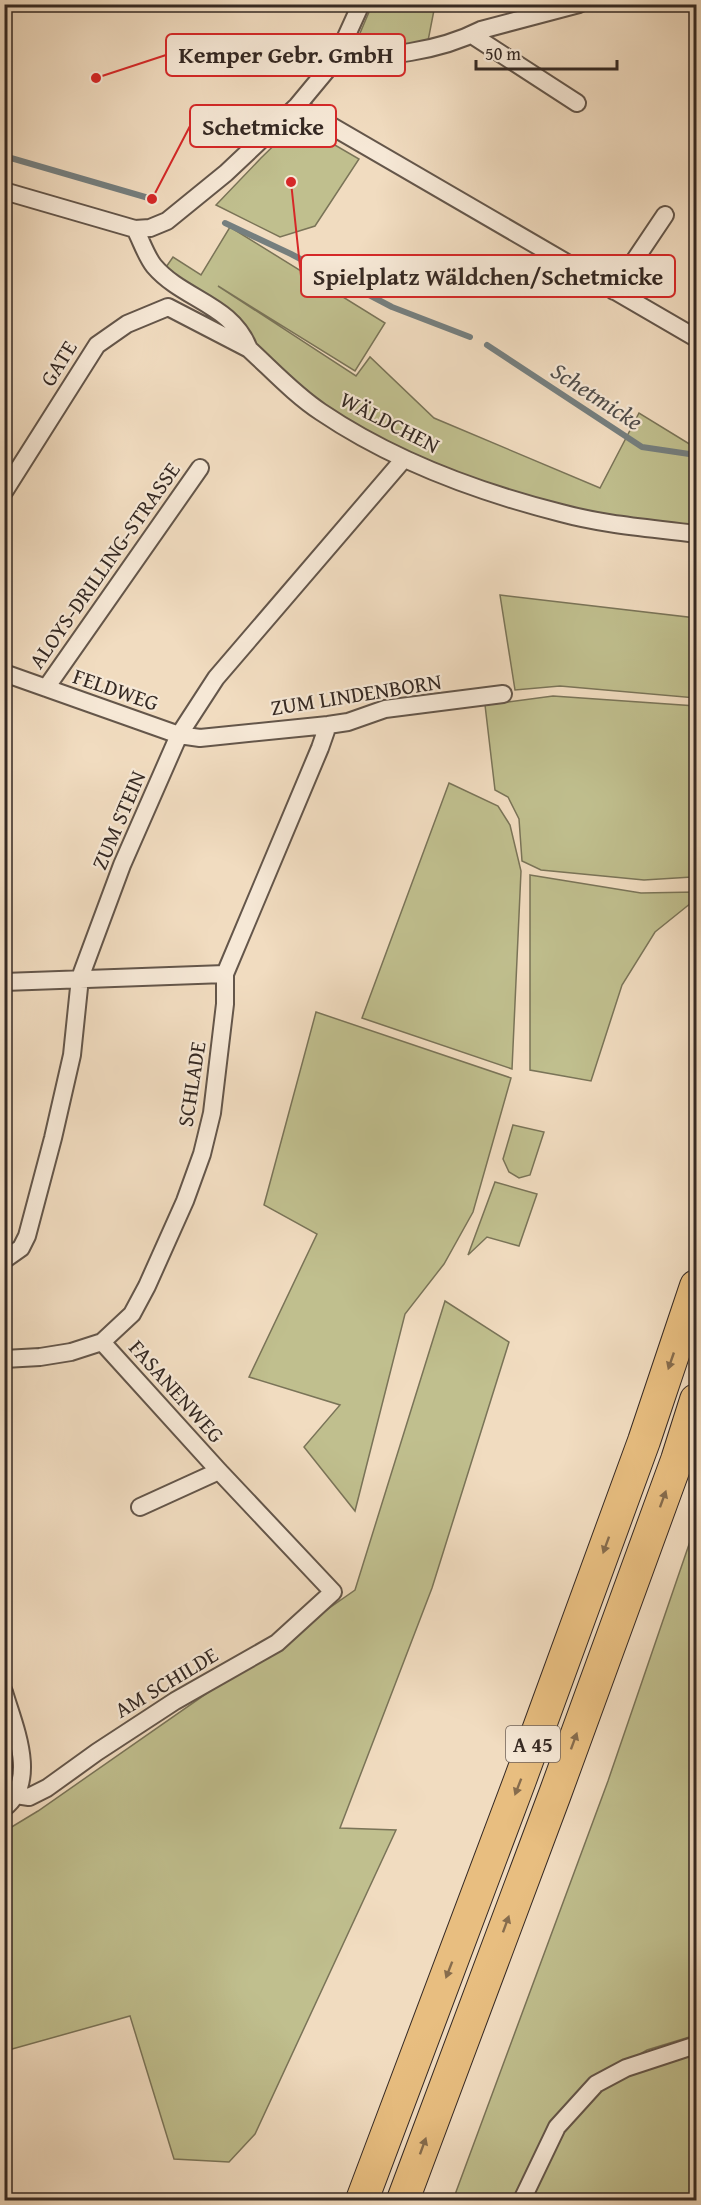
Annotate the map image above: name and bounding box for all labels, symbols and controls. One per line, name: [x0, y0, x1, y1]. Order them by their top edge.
scale bar: [476, 33, 617, 71]
callout: Kemper Gebr. GmbH: [166, 34, 405, 76]
text: Kemper Gebr. GmbH: [178, 37, 394, 72]
text: 50 m: [485, 40, 521, 67]
callout: Schetmicke: [190, 105, 336, 147]
text: Schetmicke: [202, 109, 324, 144]
callout: Spielplatz Wäldchen/Schetmicke: [301, 255, 675, 297]
text: Spielplatz Wäldchen/Schetmicke: [313, 259, 663, 294]
street label: GATE: [32, 334, 84, 392]
water label: Schetmicke: [544, 353, 650, 439]
street label: WÄLDCHEN: [335, 383, 445, 461]
street label: ALOYS-DRILLING-STRASSE: [20, 455, 188, 675]
street label: FELDWEG: [69, 659, 163, 719]
street label: ZUM LINDENBORN: [268, 665, 444, 723]
street label: ZUM STEIN: [83, 766, 153, 874]
street label: SCHLADE: [168, 1039, 214, 1129]
street label: FASANENWEG: [122, 1332, 232, 1450]
one-way arrow: [665, 1352, 675, 1370]
one-way arrow: [658, 1489, 668, 1507]
one-way arrow: [600, 1536, 610, 1554]
street label: AM SCHILDE: [108, 1639, 224, 1725]
road number: A 45: [506, 1726, 560, 1762]
one-way arrow: [570, 1732, 579, 1750]
one-way arrow: [512, 1778, 522, 1796]
one-way arrow: [501, 1914, 511, 1932]
one-way arrow: [444, 1961, 454, 1979]
one-way arrow: [419, 2136, 429, 2154]

